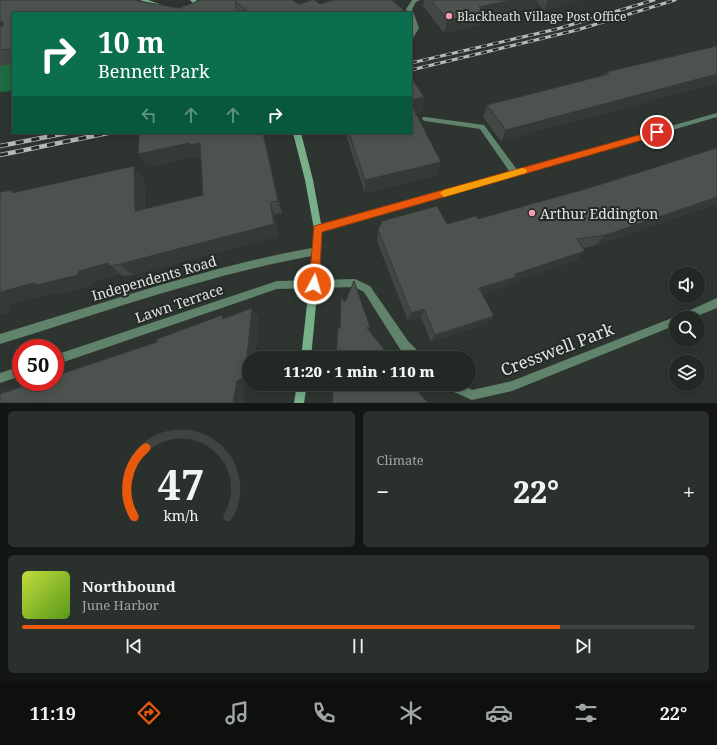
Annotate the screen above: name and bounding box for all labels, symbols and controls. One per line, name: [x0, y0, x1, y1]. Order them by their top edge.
place label: Blackheath Village Post Office: [457, 8, 626, 25]
marker: Blackheath Village Post Office: [444, 11, 454, 21]
text: 10 m: [98, 23, 165, 61]
icon: right: [32, 28, 84, 80]
text: Bennett Park: [98, 59, 210, 83]
icon: left: [138, 104, 160, 126]
icon: ahead: [180, 104, 202, 126]
icon: ahead: [222, 104, 244, 126]
icon: right: [264, 104, 286, 126]
pin: [640, 115, 674, 149]
icon: arrive: [646, 121, 668, 143]
place label: Arthur Eddington: [540, 204, 658, 223]
marker: Arthur Eddington: [527, 208, 537, 218]
street label: Independents Road: [89, 251, 219, 305]
position arrow: [293, 263, 335, 305]
map controls: [669, 267, 705, 391]
button: sound: [669, 267, 705, 303]
street label: Lawn Terrace: [132, 279, 226, 327]
button: search: [669, 311, 705, 347]
street label: Cresswell Park: [497, 317, 617, 381]
speed limit sign: 50: [12, 339, 64, 391]
button: layers: [669, 355, 705, 391]
text: 11:20 · 1 min · 110 m: [283, 361, 435, 381]
text: Climate: [377, 451, 424, 469]
text: 47: [158, 456, 205, 512]
text: 22°: [513, 471, 559, 512]
text: −: [377, 476, 389, 506]
text: +: [683, 476, 695, 506]
text: km/h: [164, 506, 199, 525]
text: Northbound: [82, 576, 176, 596]
text: June Harbor: [82, 596, 159, 614]
icon: previous: [123, 635, 145, 657]
icon: pause: [347, 635, 369, 657]
icon: next: [572, 635, 594, 657]
icon: directions: [135, 699, 163, 727]
icon: music: [223, 699, 251, 727]
icon: phone: [310, 699, 338, 727]
icon: climate: [397, 699, 425, 727]
icon: car: [485, 699, 513, 727]
icon: filters: [572, 699, 600, 727]
text: 11:19: [30, 701, 76, 725]
text: 22°: [660, 701, 687, 725]

